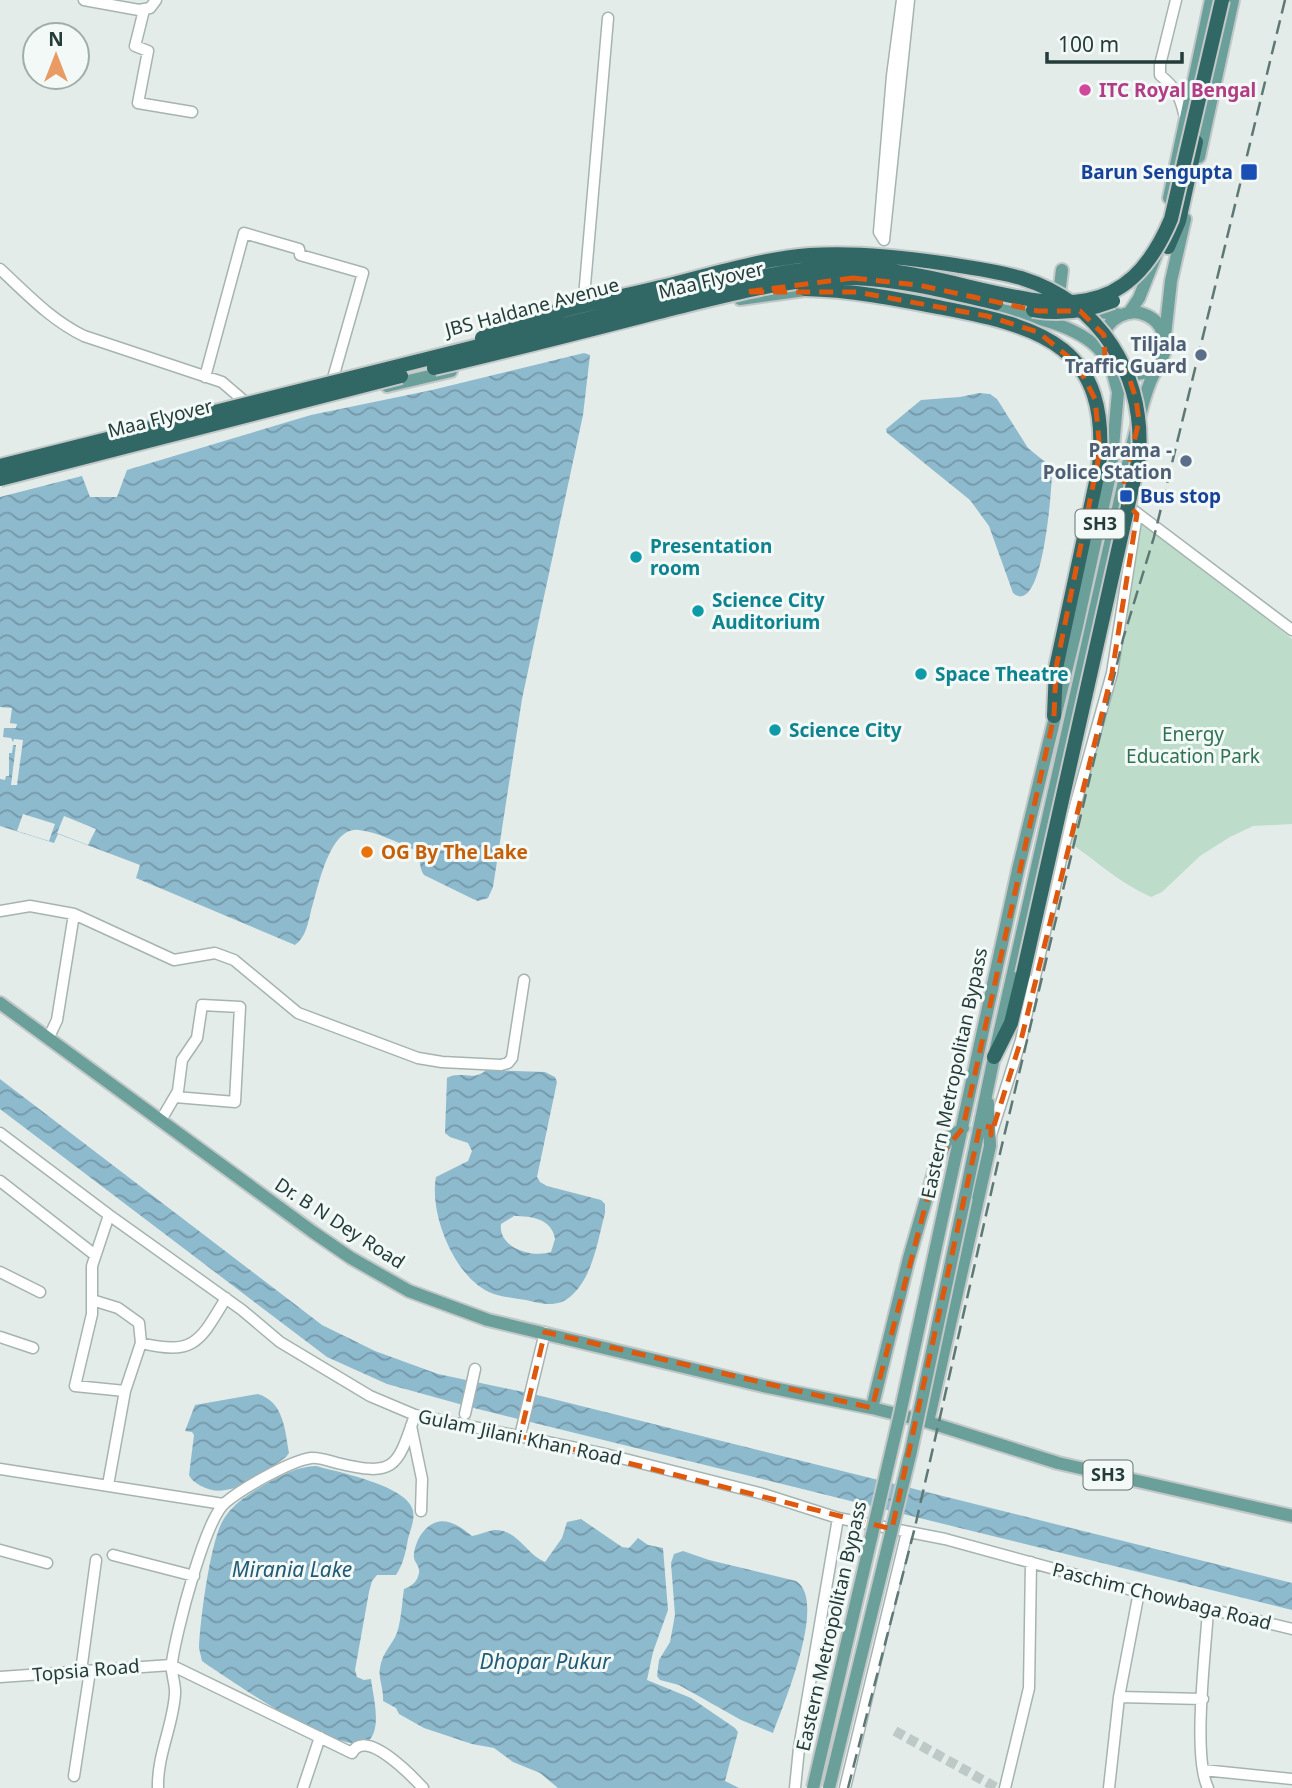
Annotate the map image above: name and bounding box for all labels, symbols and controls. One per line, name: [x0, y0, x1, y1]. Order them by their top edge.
north arrow: [21, 21, 91, 91]
scale bar: [1047, 21, 1182, 65]
text: N: [48, 26, 64, 52]
text: 100 m: [1058, 30, 1119, 58]
place label: ITC Royal Bengal: [1099, 77, 1256, 103]
marker: ITC Royal Bengal: [1077, 82, 1093, 98]
place label: Barun Sengupta: [1081, 159, 1233, 185]
marker: Barun Sengupta: [1239, 162, 1259, 182]
street label: Maa Flyover: [656, 255, 766, 305]
street label: JBS Haldane Avenue: [440, 271, 622, 343]
place label: Tiljala Traffic Guard: [1065, 331, 1187, 379]
marker: Tiljala Traffic Guard: [1193, 347, 1209, 363]
street label: Maa Flyover: [105, 392, 215, 444]
place label: Parama - Police Station: [1043, 437, 1172, 485]
marker: Parama - Police Station: [1178, 453, 1194, 469]
place label: Bus stop: [1140, 483, 1221, 509]
marker: Bus stop: [1118, 488, 1134, 504]
road number: SH3: [1076, 510, 1124, 538]
place label: Presentation room: [650, 533, 772, 581]
marker: Presentation room: [628, 549, 644, 565]
place label: Science City Auditorium: [712, 587, 825, 635]
marker: Science City Auditorium: [690, 603, 706, 619]
place label: Space Theatre: [935, 661, 1069, 687]
marker: Space Theatre: [913, 666, 929, 682]
place label: Science City: [789, 717, 902, 743]
park label: Energy Education Park: [1126, 721, 1260, 769]
marker: Science City: [767, 722, 783, 738]
place label: OG By The Lake: [381, 839, 528, 865]
marker: OG By The Lake: [359, 844, 375, 860]
street label: Eastern Metropolitan Bypass: [915, 945, 993, 1201]
street label: Dr. B N Dey Road: [270, 1171, 410, 1275]
street label: Gulam Jilani Khan Road: [416, 1403, 624, 1471]
road number: SH3: [1084, 1460, 1132, 1490]
street label: Eastern Metropolitan Bypass: [790, 1498, 872, 1754]
water label: Mirania Lake: [232, 1555, 352, 1583]
street label: Paschim Chowbaga Road: [1050, 1556, 1274, 1636]
water label: Dhopar Pukur: [480, 1647, 612, 1675]
street label: Topsia Road: [31, 1652, 141, 1688]

